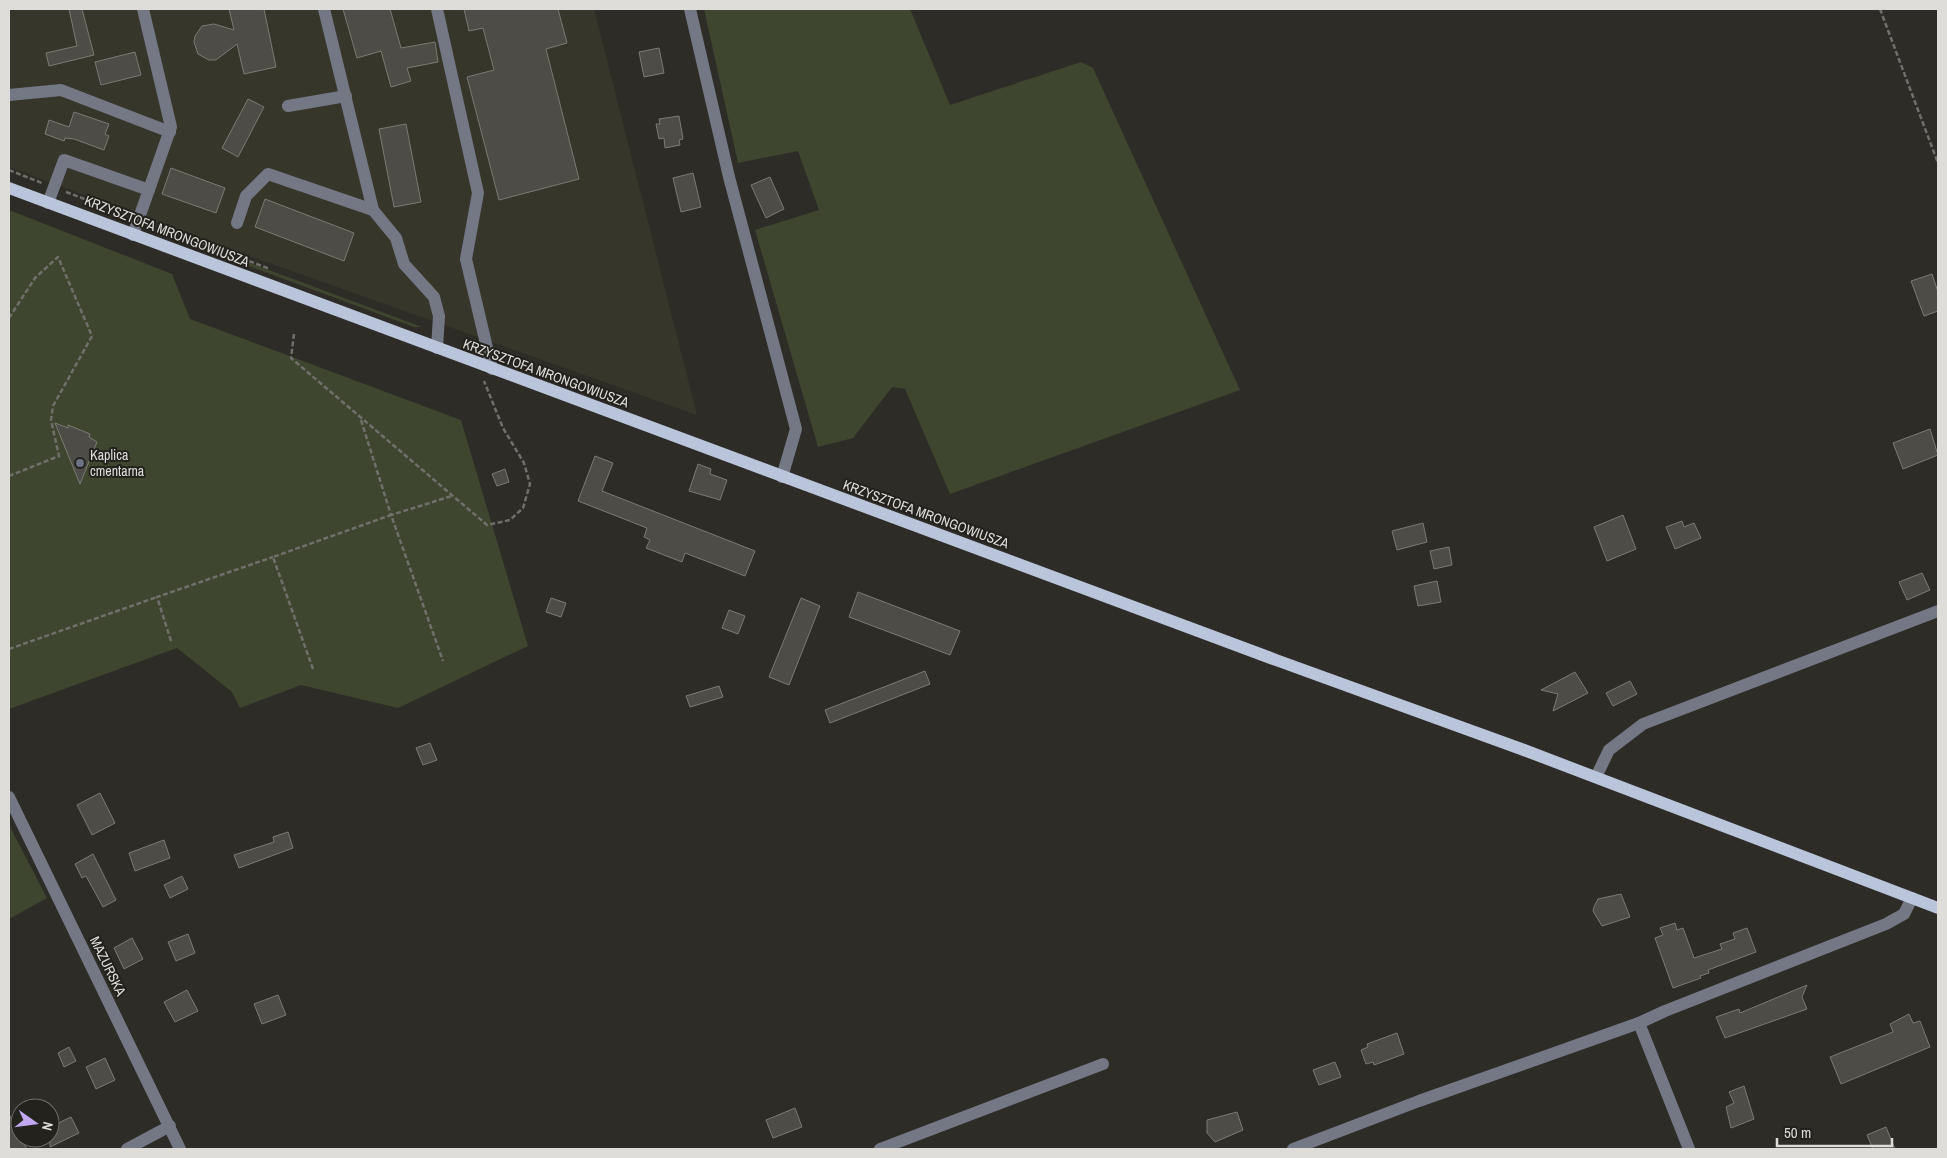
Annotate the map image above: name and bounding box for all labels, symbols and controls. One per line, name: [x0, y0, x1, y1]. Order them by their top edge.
street label: KRZYSZTOFA MRONGOWIUSZA: [82, 191, 252, 271]
street label: KRZYSZTOFA MRONGOWIUSZA: [461, 335, 632, 412]
place label: Kaplica cmentarna: [90, 446, 145, 480]
marker: Kaplica cmentarna: [74, 457, 86, 469]
street label: KRZYSZTOFA MRONGOWIUSZA: [841, 476, 1012, 553]
street label: MAZURSKA: [86, 933, 130, 999]
north arrow: [10, 1098, 60, 1148]
scale bar: [1777, 1116, 1892, 1148]
text: N: [38, 1120, 57, 1132]
text: 50 m: [1784, 1122, 1811, 1143]

